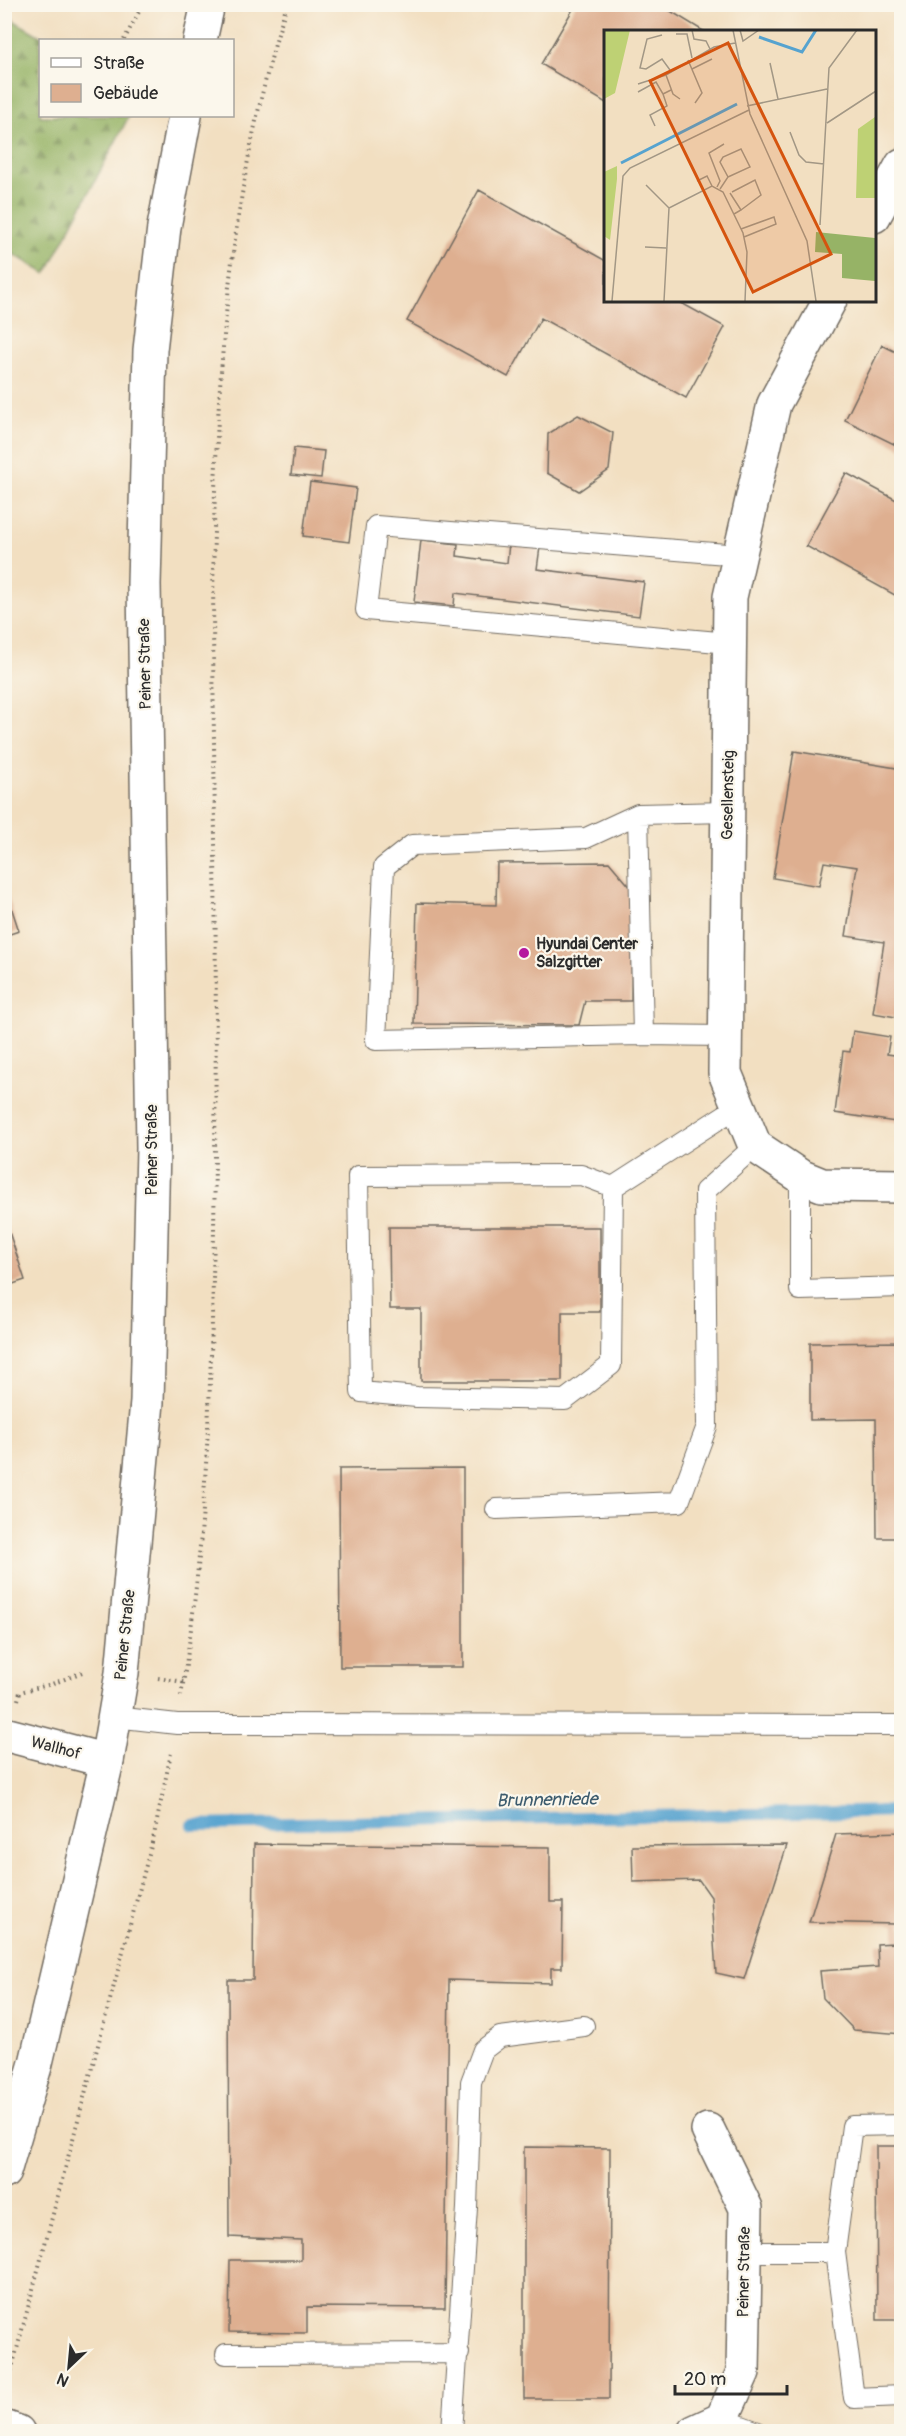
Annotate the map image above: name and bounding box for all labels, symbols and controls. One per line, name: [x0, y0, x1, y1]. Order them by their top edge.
inset map: [604, 30, 876, 302]
legend: [39, 39, 234, 117]
text: Straße: [93, 52, 144, 75]
text: Gebäude: [93, 82, 158, 105]
street label: Peiner Straße: [134, 618, 156, 710]
street label: Gesellensteig: [717, 750, 739, 840]
place label: Hyundai Center Salzgitter: [536, 934, 638, 972]
marker: Hyundai Center Salzgitter: [517, 946, 531, 960]
street label: Peiner Straße: [142, 1104, 162, 1196]
street label: Peiner Straße: [110, 1589, 140, 1681]
street label: Wallhof: [29, 1732, 84, 1764]
water label: Brunnenriede: [496, 1788, 600, 1812]
street label: Peiner Straße: [733, 2226, 755, 2318]
north arrow: [39, 2337, 99, 2397]
scale bar: [675, 2358, 788, 2396]
text: N: [53, 2368, 72, 2391]
text: 20 m: [684, 2368, 726, 2391]

